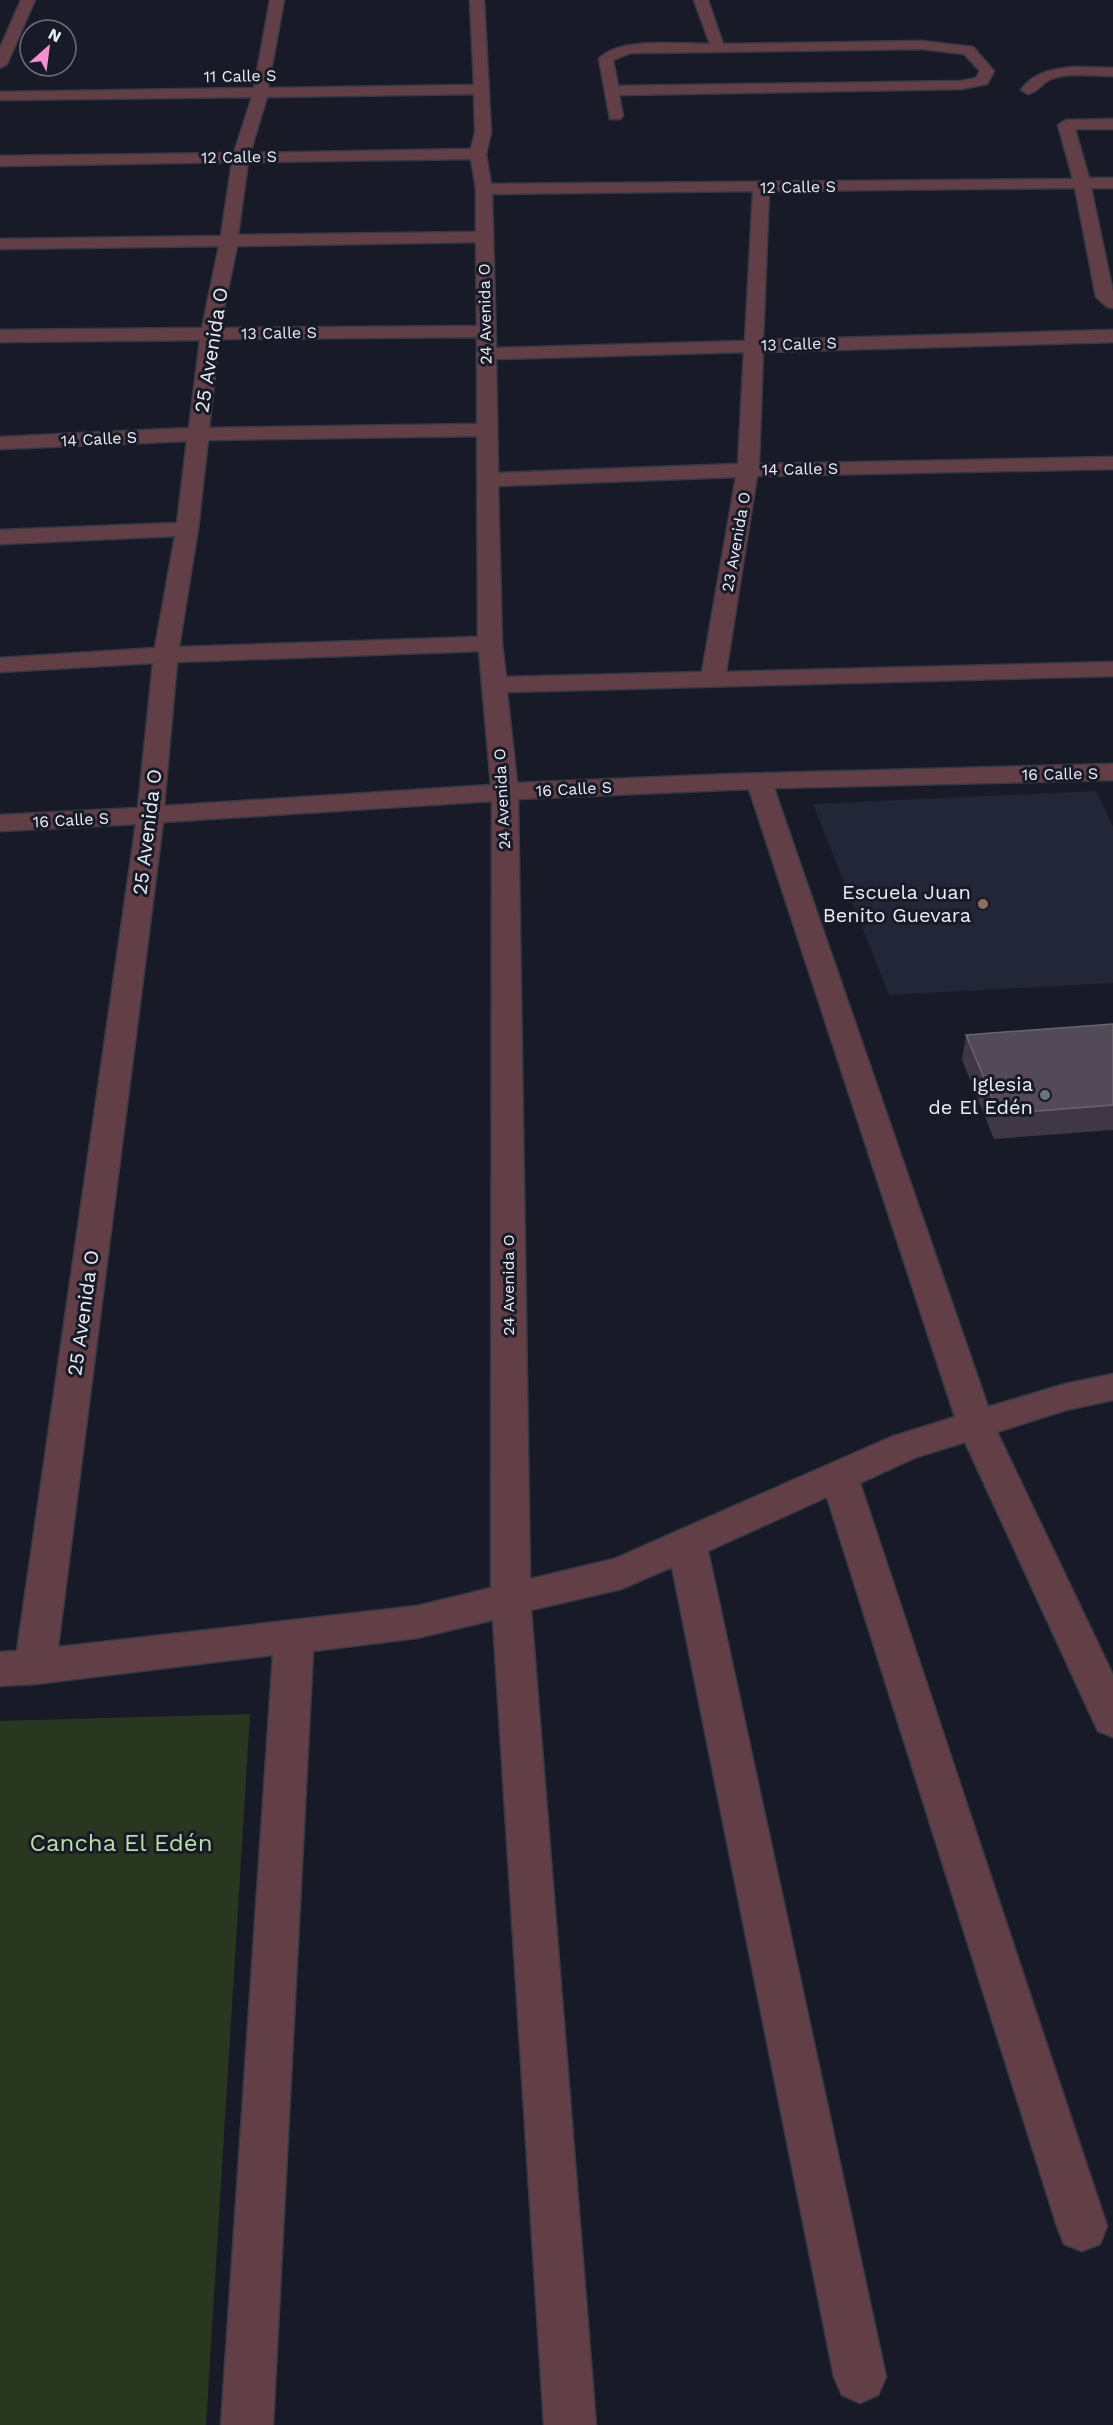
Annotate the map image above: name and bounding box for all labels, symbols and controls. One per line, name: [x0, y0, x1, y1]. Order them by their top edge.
north arrow: [18, 18, 78, 78]
text: N: [45, 24, 65, 46]
street label: 11 Calle S: [203, 66, 277, 86]
street label: 12 Calle S: [201, 147, 277, 167]
street label: 12 Calle S: [760, 177, 836, 197]
street label: 24 Avenida O: [475, 263, 495, 365]
street label: 25 Avenida O: [189, 286, 233, 414]
street label: 13 Calle S: [241, 323, 317, 343]
street label: 13 Calle S: [761, 333, 837, 355]
street label: 14 Calle S: [60, 428, 138, 450]
street label: 14 Calle S: [762, 459, 838, 479]
street label: 23 Avenida O: [718, 490, 754, 594]
street label: 24 Avenida O: [490, 748, 514, 850]
street label: 16 Calle S: [1022, 764, 1098, 784]
street label: 25 Avenida O: [127, 768, 167, 896]
street label: 16 Calle S: [535, 778, 613, 800]
street label: 16 Calle S: [32, 809, 110, 831]
place label: Escuela Juan Benito Guevara: [823, 880, 971, 927]
marker: Escuela Juan Benito Guevara: [976, 897, 990, 911]
place label: Iglesia de El Edén: [928, 1072, 1033, 1119]
marker: Iglesia de El Edén: [1038, 1088, 1052, 1102]
street label: 24 Avenida O: [499, 1234, 518, 1336]
street label: 25 Avenida O: [62, 1249, 104, 1377]
park label: Cancha El Edén: [29, 1829, 213, 1857]

